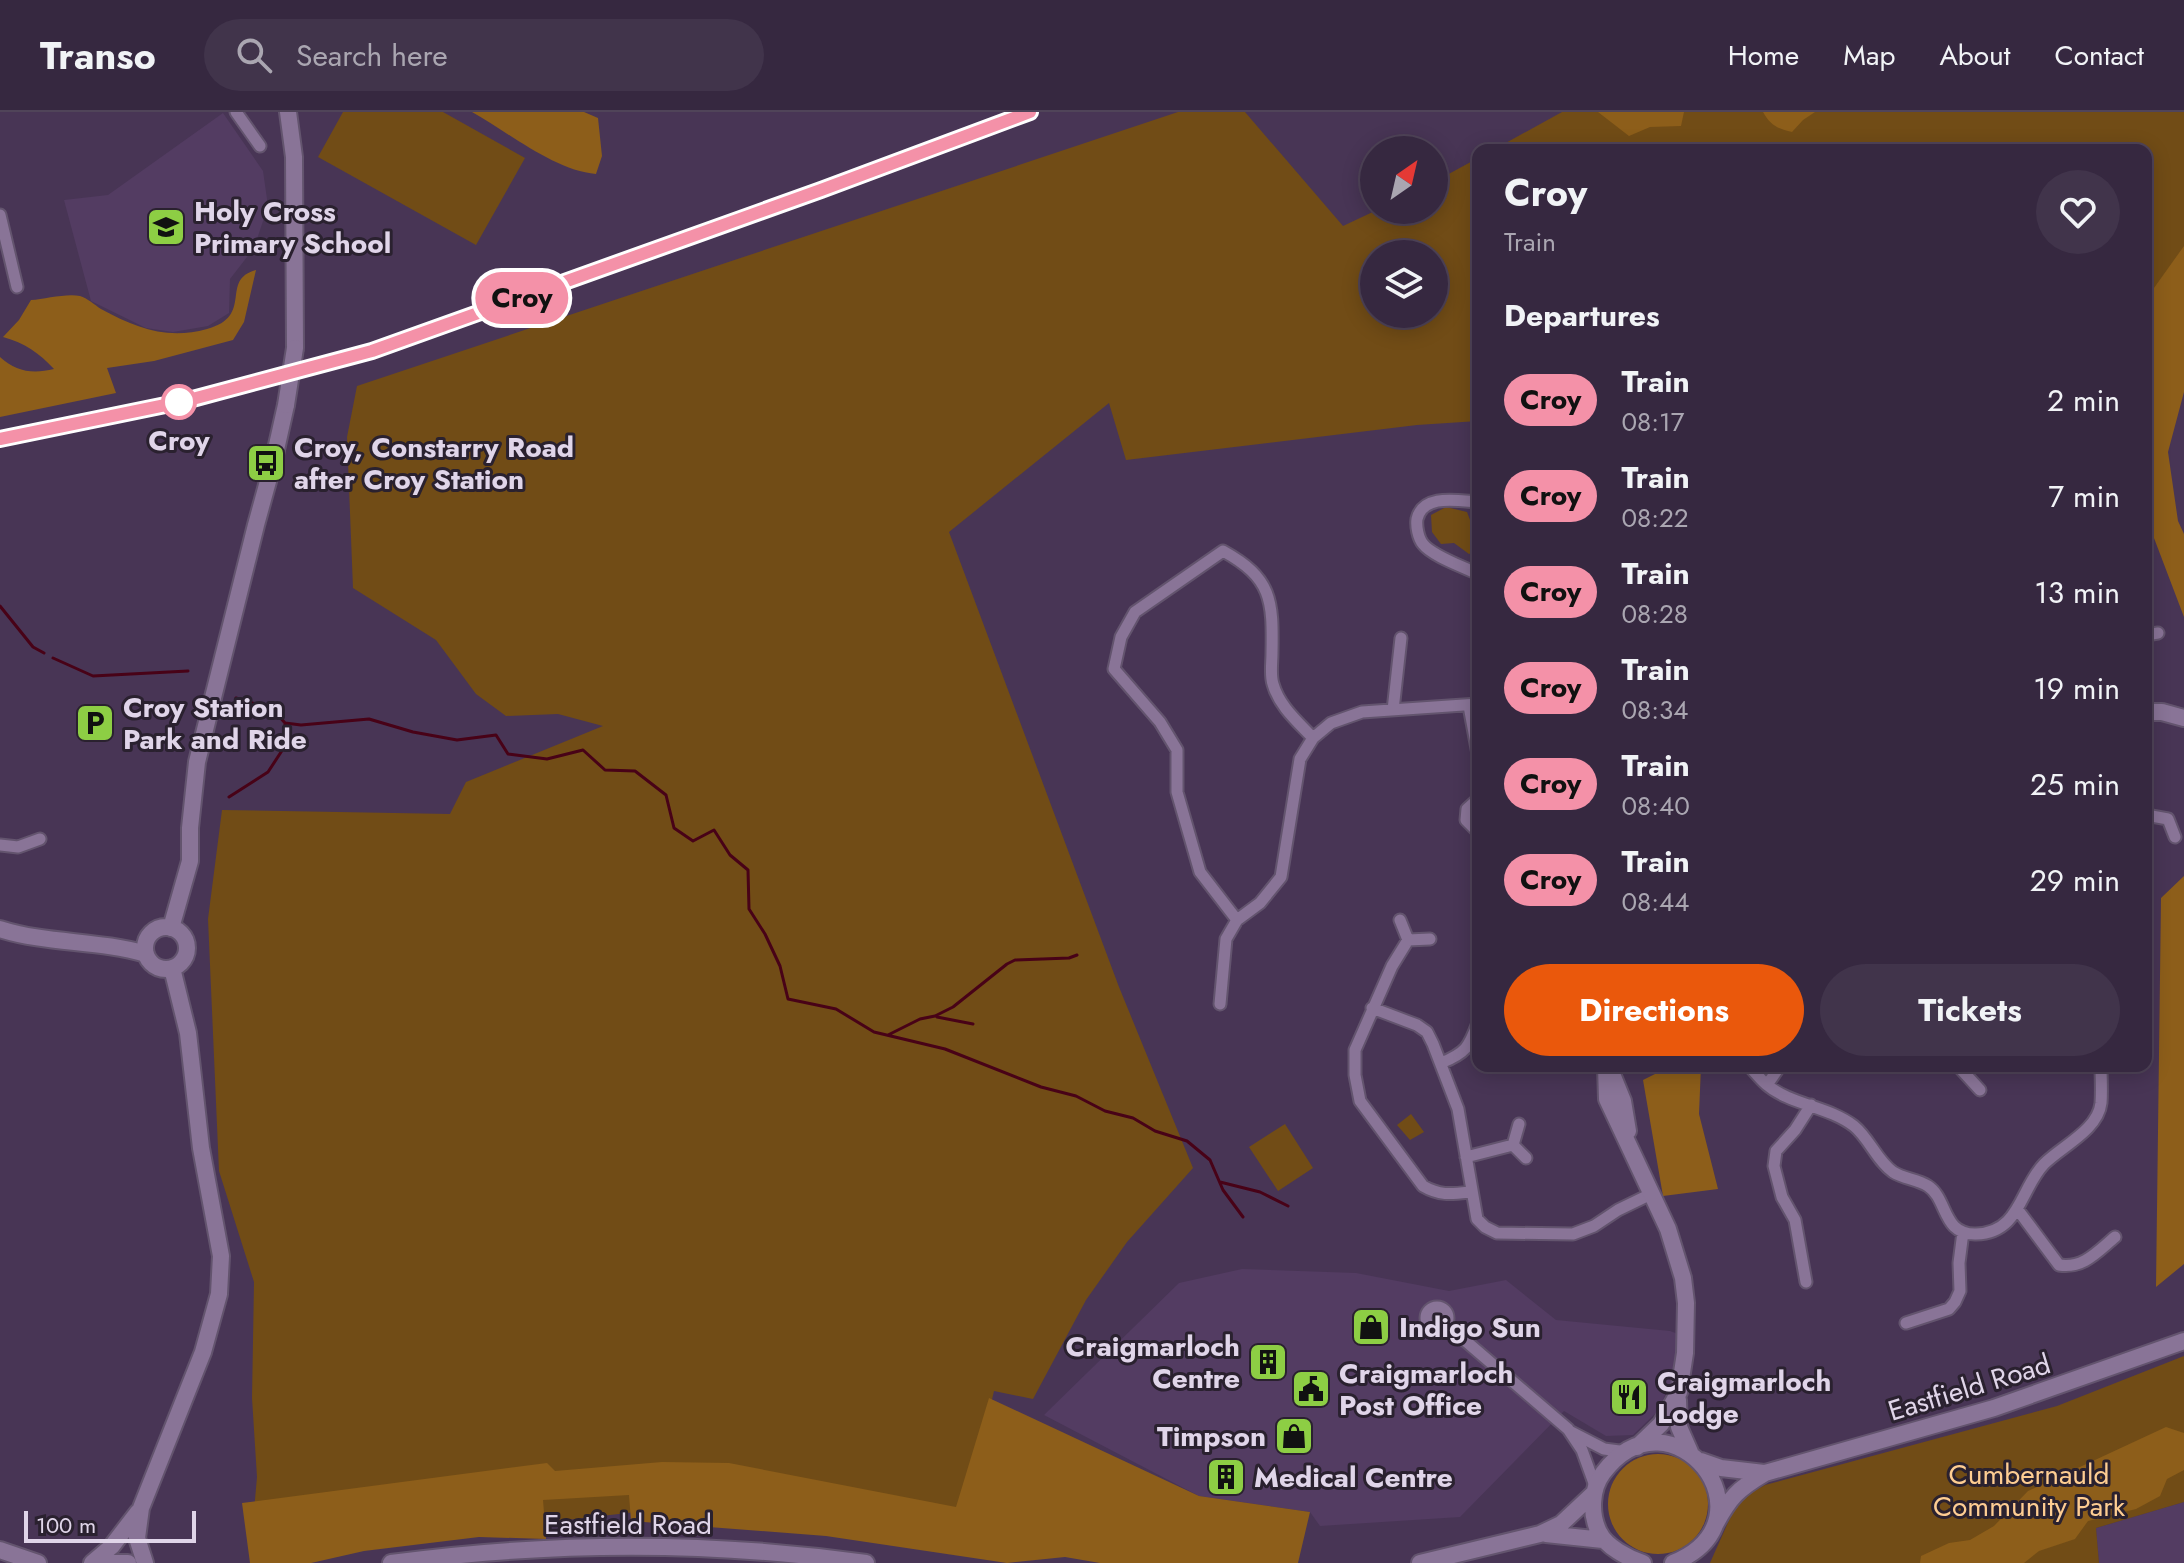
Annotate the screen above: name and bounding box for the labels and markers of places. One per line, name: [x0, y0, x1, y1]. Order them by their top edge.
place label: Holy Cross Primary School: [194, 191, 391, 264]
school or university icon: Holy Cross Primary School: [145, 206, 187, 248]
line badge: Croy: [466, 272, 578, 324]
marker: Croy: [162, 385, 196, 419]
place label: Croy: [148, 420, 210, 461]
place label: Croy, Constarry Road after Croy Station: [294, 427, 574, 500]
bus stop icon: Croy, Constarry Road after Croy Station: [245, 442, 287, 484]
place label: Croy Station Park and Ride: [123, 687, 307, 760]
parking icon: Croy Station Park and Ride: [74, 702, 116, 744]
shop icon: Indigo Sun: [1350, 1306, 1392, 1348]
place label: Indigo Sun: [1399, 1307, 1541, 1348]
place label: Craigmarloch Centre: [1066, 1326, 1240, 1399]
building icon: Craigmarloch Centre: [1247, 1341, 1289, 1383]
place label: Craigmarloch Post Office: [1339, 1353, 1513, 1426]
place label: Craigmarloch Lodge: [1657, 1361, 1831, 1434]
public building icon: Craigmarloch Post Office: [1290, 1368, 1332, 1410]
restaurant icon: Craigmarloch Lodge: [1608, 1376, 1650, 1418]
shop icon: Timpson: [1273, 1415, 1315, 1457]
place label: Timpson: [1157, 1416, 1266, 1457]
building icon: Medical Centre: [1205, 1456, 1247, 1498]
place label: Medical Centre: [1254, 1457, 1453, 1498]

